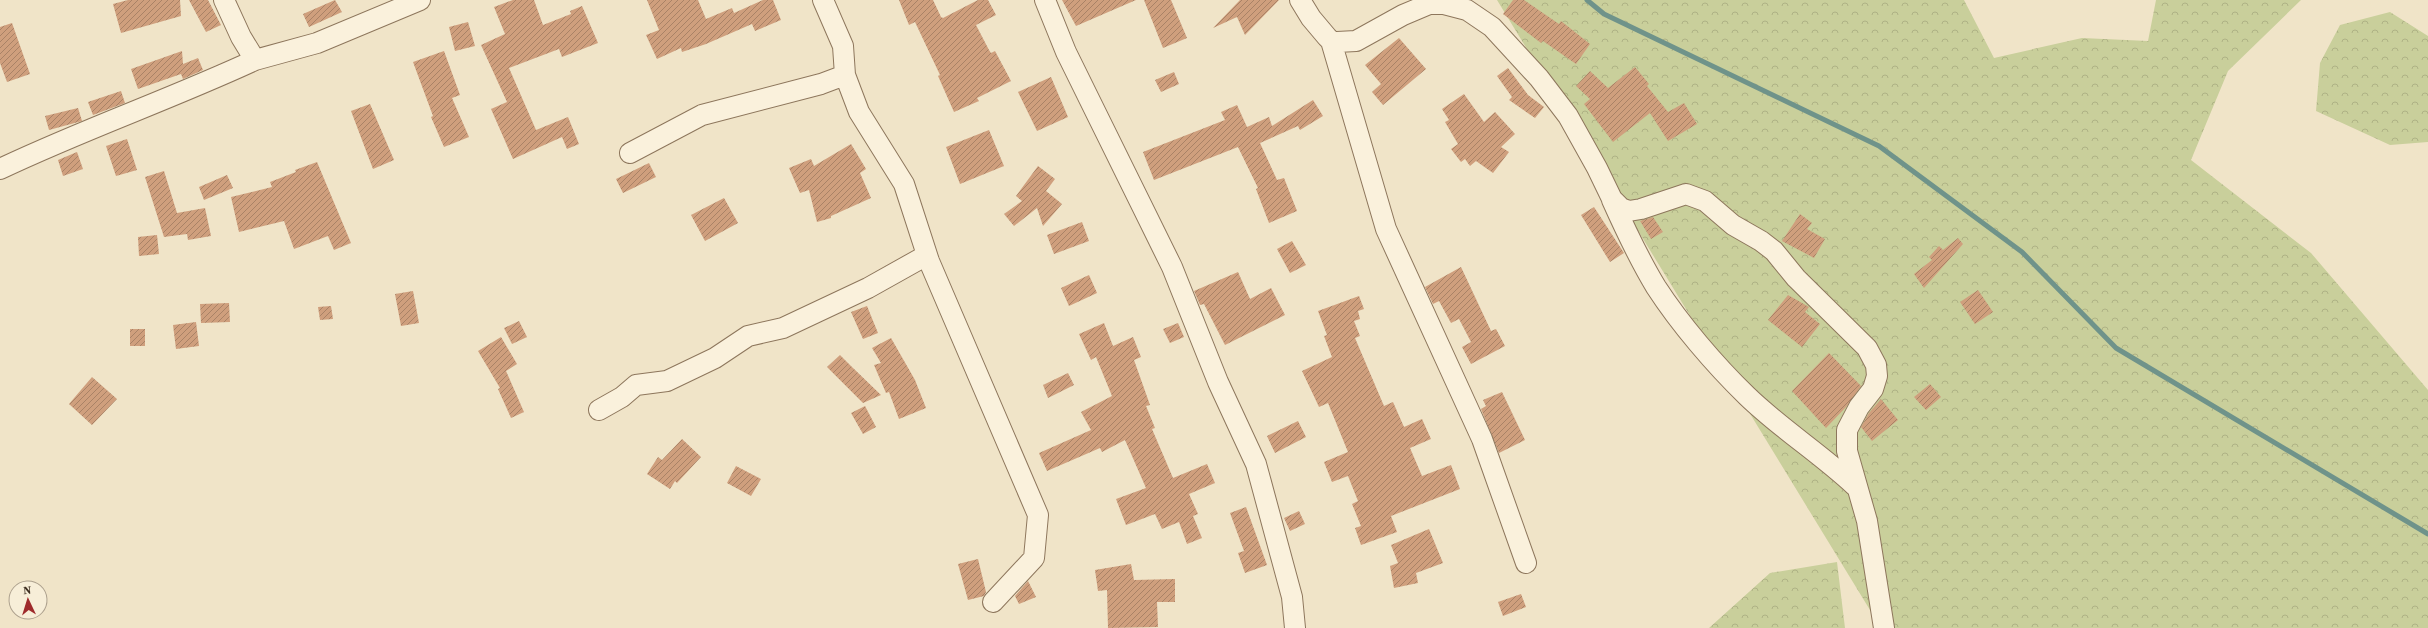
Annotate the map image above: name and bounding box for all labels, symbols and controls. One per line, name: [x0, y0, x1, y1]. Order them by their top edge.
north arrow: [8, 580, 48, 620]
text: N: [23, 583, 32, 598]

